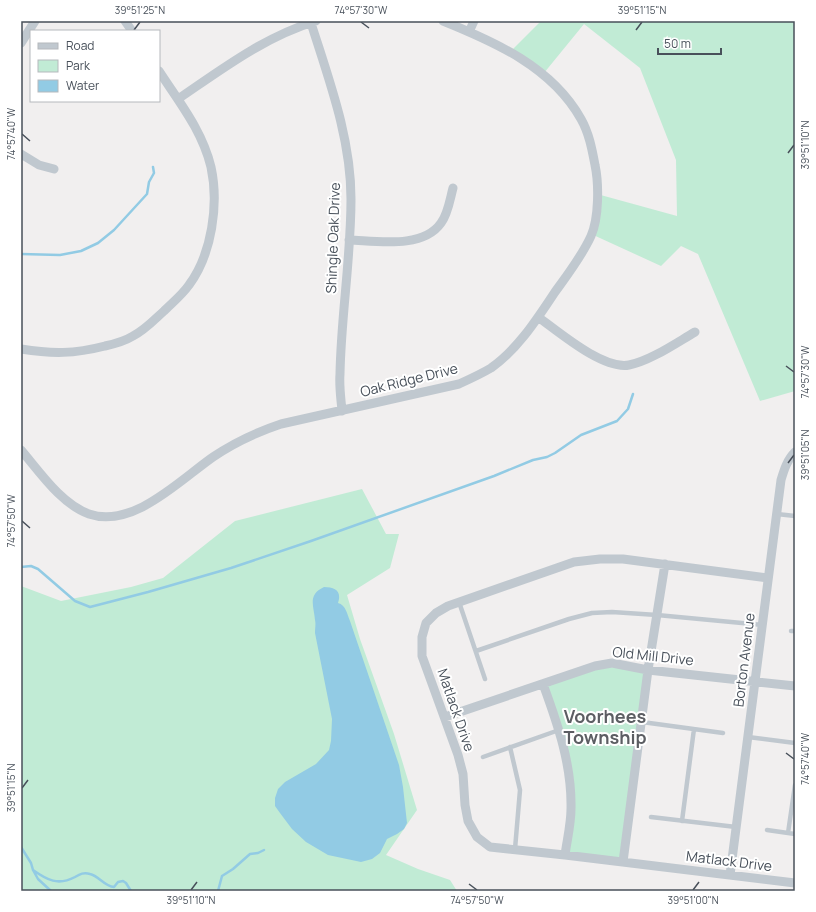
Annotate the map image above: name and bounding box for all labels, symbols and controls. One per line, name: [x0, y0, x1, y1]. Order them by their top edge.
text: 39°51'25"N: [115, 3, 165, 17]
text: 74°57'30"W: [335, 3, 388, 17]
text: 39°51'15"N: [618, 3, 666, 17]
legend: [30, 30, 160, 102]
scale bar: [658, 30, 721, 56]
text: 50 m: [664, 35, 691, 52]
text: Road: [66, 37, 94, 54]
text: Park: [66, 57, 91, 74]
text: Water: [66, 77, 100, 94]
text: 74°57'40"W: [4, 107, 18, 160]
text: 39°51'10"N: [798, 120, 812, 169]
street label: Shingle Oak Drive: [321, 182, 344, 294]
text: 74°57'30"W: [798, 345, 812, 398]
street label: Oak Ridge Drive: [358, 358, 460, 401]
text: 39°51'05"N: [798, 430, 812, 480]
text: 74°57'50"W: [4, 494, 18, 548]
street label: Borton Avenue: [728, 612, 759, 708]
street label: Old Mill Drive: [611, 642, 695, 669]
street label: Matlack Drive: [433, 666, 480, 754]
district label: Voorhees Township: [563, 704, 647, 749]
text: 74°57'40"W: [798, 732, 812, 785]
text: 39°51'15"N: [4, 764, 18, 812]
street label: Matlack Drive: [685, 846, 773, 875]
text: 39°51'10"N: [167, 893, 216, 907]
text: 74°57'50"W: [450, 893, 504, 907]
text: 39°51'00"N: [667, 893, 719, 907]

